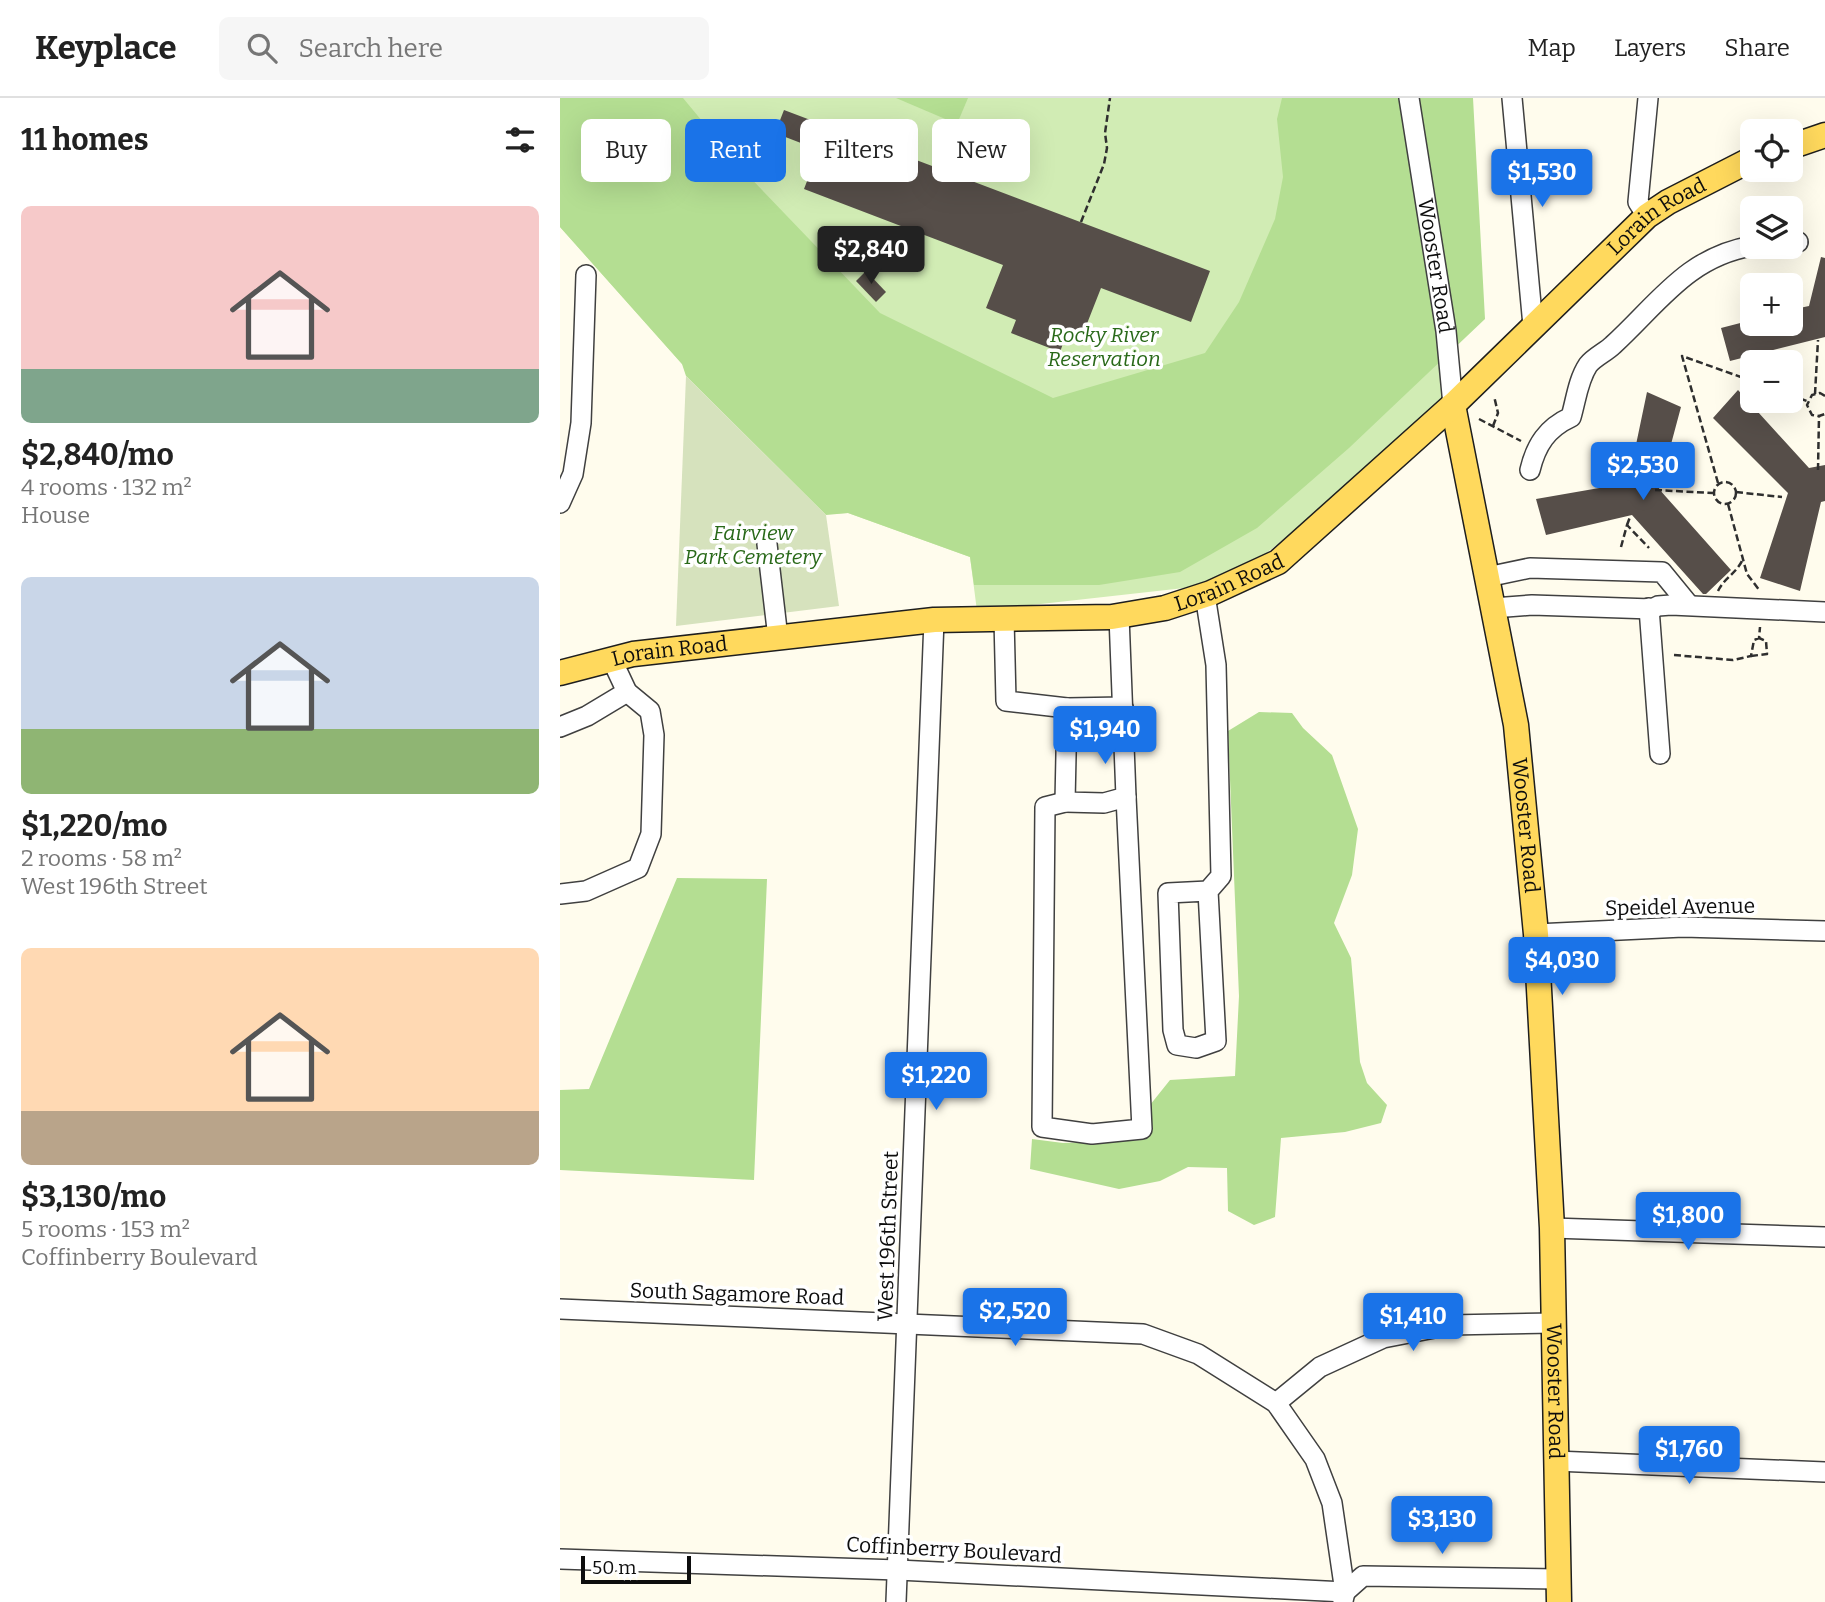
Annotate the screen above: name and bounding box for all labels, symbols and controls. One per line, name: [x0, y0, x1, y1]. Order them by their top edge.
search box: [219, 17, 709, 80]
text: Keyplace: [35, 28, 177, 68]
icon: search: [243, 29, 281, 67]
text: Search here: [299, 33, 443, 64]
text: Map: [1528, 34, 1576, 62]
text: Layers: [1614, 34, 1686, 62]
text: Share: [1724, 34, 1790, 62]
chip: Buy: [581, 119, 671, 182]
chip: Rent: [685, 119, 786, 182]
chip: Filters: [800, 119, 918, 182]
chip: New: [932, 119, 1030, 182]
map controls: [1740, 119, 1803, 413]
button: locate: [1740, 119, 1803, 182]
icon: filters: [501, 121, 539, 159]
text: 11 homes: [21, 122, 149, 158]
pin: $1,530: [1485, 150, 1599, 209]
text: $1,530: [1507, 158, 1577, 186]
street label: Lorain Road: [1602, 172, 1710, 261]
button: layers: [1740, 196, 1803, 259]
street label: Wooster Road: [1412, 197, 1459, 335]
pin: $2,840: [814, 226, 928, 286]
text: $2,840: [834, 235, 908, 263]
icon: home: [217, 252, 343, 378]
button: +: [1740, 273, 1803, 336]
park label: Rocky River Reservation: [1047, 322, 1161, 372]
button: −: [1740, 350, 1803, 413]
text: $2,840/mo: [21, 437, 174, 473]
pin: $2,530: [1586, 442, 1700, 502]
text: $2,530: [1607, 451, 1679, 479]
text: 4 rooms · 132 m²: [21, 473, 192, 501]
text: House: [21, 501, 90, 529]
park label: Fairview Park Cemetery: [684, 520, 823, 570]
street label: Lorain Road: [1171, 548, 1288, 617]
icon: home: [217, 623, 343, 749]
street label: Lorain Road: [609, 630, 729, 672]
pin: $1,940: [1048, 706, 1162, 766]
text: $1,940: [1069, 715, 1141, 743]
street label: Wooster Road: [1506, 757, 1545, 894]
text: $1,220/mo: [21, 808, 167, 844]
text: 2 rooms · 58 m²: [21, 844, 182, 872]
text: West 196th Street: [21, 872, 208, 900]
street label: Speidel Avenue: [1605, 893, 1755, 921]
pin: $4,030: [1505, 937, 1619, 997]
text: $4,030: [1524, 946, 1600, 974]
icon: home: [217, 994, 343, 1120]
pin: $1,220: [879, 1052, 993, 1112]
text: $1,220: [901, 1061, 971, 1089]
street label: West 196th Street: [872, 1150, 904, 1322]
text: $3,130/mo: [21, 1179, 166, 1215]
pin: $1,800: [1631, 1192, 1745, 1252]
text: $1,800: [1652, 1201, 1724, 1229]
text: 5 rooms · 153 m²: [21, 1215, 190, 1243]
text: Coffinberry Boulevard: [21, 1243, 258, 1271]
street label: South Sagamore Road: [629, 1277, 845, 1311]
pin: $2,520: [958, 1288, 1072, 1348]
pin: $1,410: [1356, 1294, 1470, 1353]
text: $2,520: [979, 1297, 1051, 1325]
text: $1,410: [1379, 1302, 1447, 1330]
street label: Wooster Road: [1541, 1323, 1569, 1460]
pin: $1,760: [1632, 1426, 1746, 1486]
text: $1,760: [1655, 1435, 1723, 1463]
pin: $3,130: [1385, 1496, 1499, 1556]
text: $3,130: [1407, 1505, 1477, 1533]
street label: Coffinberry Boulevard: [845, 1531, 1063, 1569]
scale bar: [581, 1553, 691, 1585]
text: 50 m: [592, 1556, 636, 1579]

